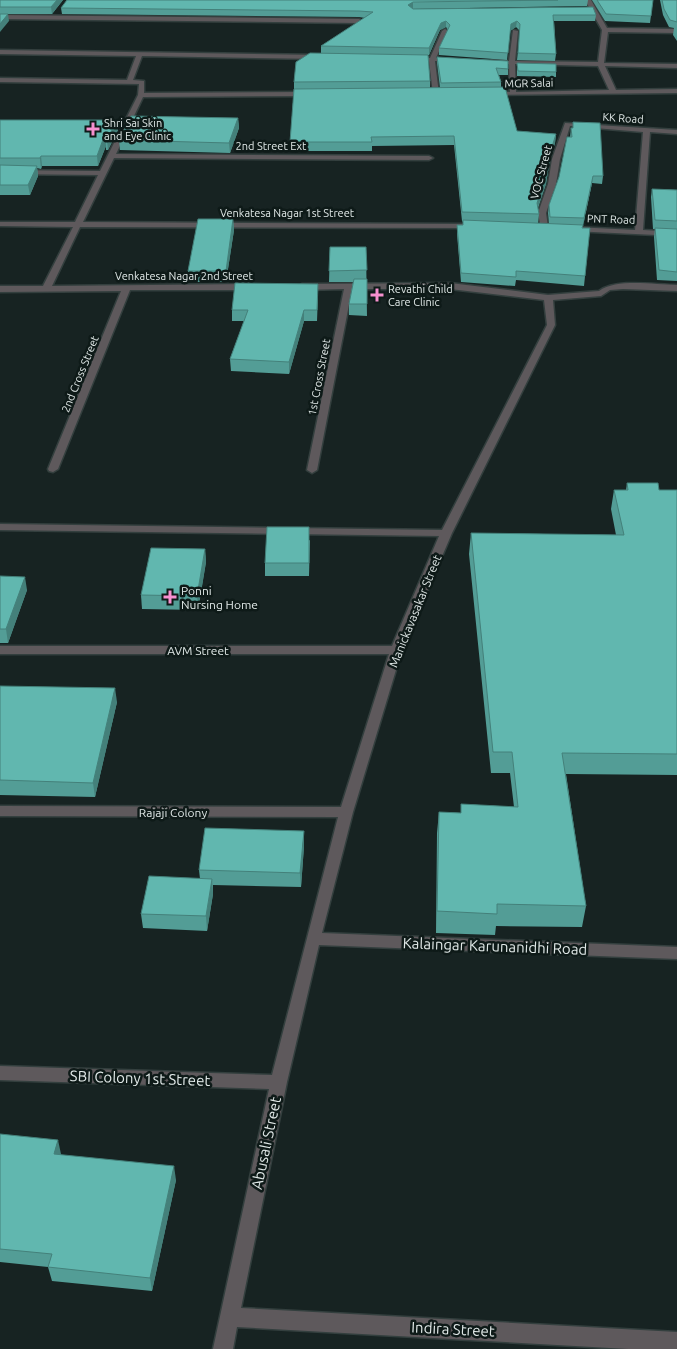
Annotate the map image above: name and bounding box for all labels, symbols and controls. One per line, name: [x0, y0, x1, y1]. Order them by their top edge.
street label: MGR Salai: [504, 77, 554, 89]
street label: KK Road: [602, 111, 644, 125]
place label: Shri Sai Skin and Eye Clinic: [104, 117, 171, 142]
marker: Shri Sai Skin and Eye Clinic: [86, 122, 100, 136]
street label: 2nd Street Ext: [236, 140, 307, 152]
street label: VOC Street: [528, 143, 554, 200]
street label: Venkatesa Nagar 1st Street: [220, 207, 355, 219]
street label: PNT Road: [587, 212, 635, 226]
street label: Venkatesa Nagar 2nd Street: [115, 270, 254, 282]
place label: Revathi Child Care Clinic: [388, 283, 453, 308]
marker: Revathi Child Care Clinic: [370, 288, 384, 302]
street label: 2nd Cross Street: [59, 333, 101, 414]
street label: 1st Cross Street: [306, 337, 332, 416]
street label: Manickavasakar Street: [386, 552, 444, 669]
place label: Ponni Nursing Home: [181, 584, 258, 611]
marker: Ponni Nursing Home: [163, 590, 177, 604]
street label: AVM Street: [167, 644, 229, 657]
street label: Rajaji Colony: [139, 806, 207, 819]
street label: Kalaingar Karunanidhi Road: [402, 934, 588, 958]
street label: SBI Colony 1st Street: [69, 1067, 211, 1089]
street label: Abusali Street: [248, 1095, 284, 1191]
street label: Indira Street: [411, 1318, 495, 1340]

